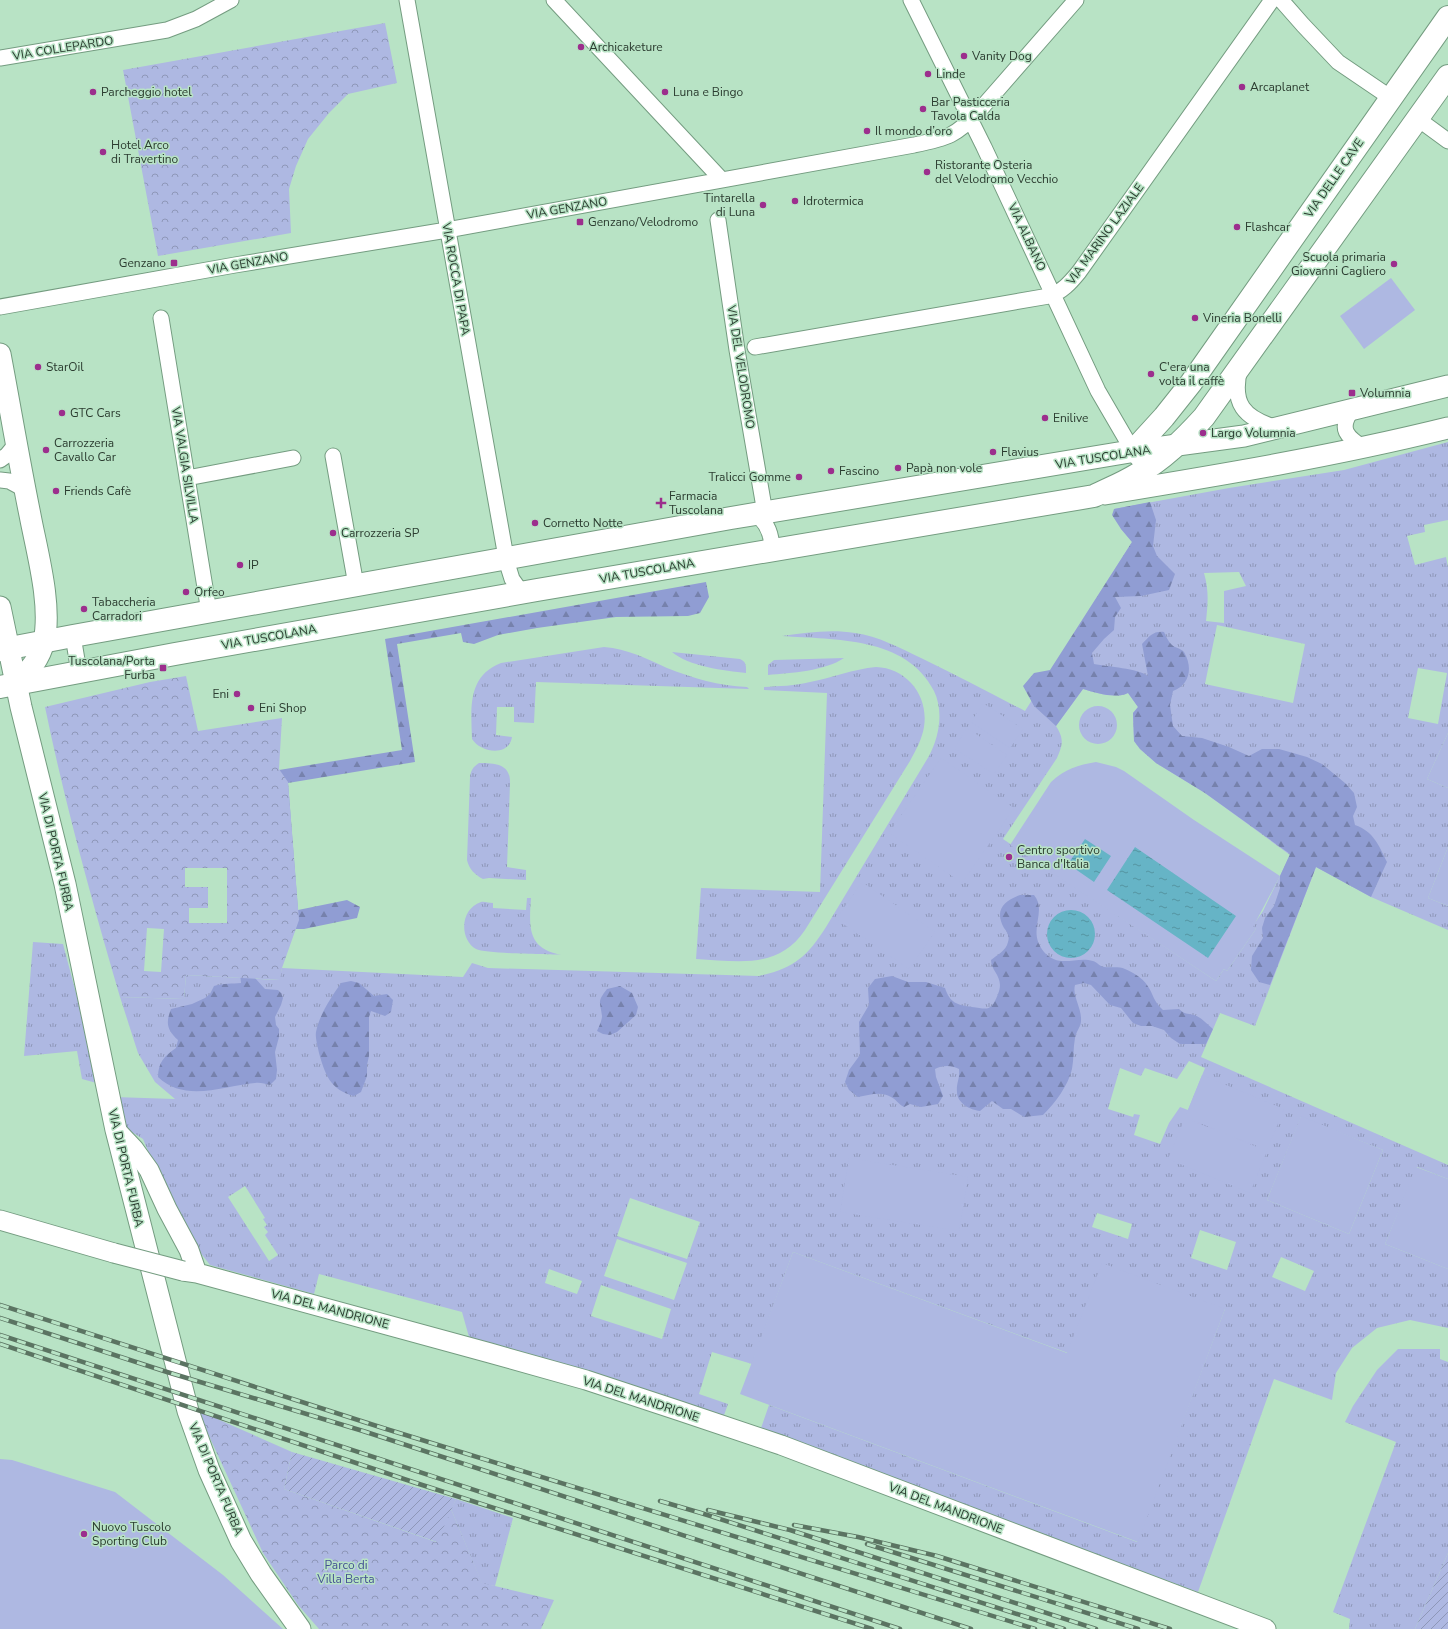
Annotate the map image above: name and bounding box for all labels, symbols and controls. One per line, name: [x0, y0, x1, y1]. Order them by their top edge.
street label: VIA COLLEPARDO: [10, 32, 115, 64]
place label: Archicaketure: [589, 39, 663, 55]
marker: Archicaketure: [576, 42, 586, 52]
place label: Vanity Dog: [971, 48, 1032, 64]
marker: Vanity Dog: [959, 51, 969, 61]
place label: Linde: [936, 66, 966, 82]
marker: Linde: [923, 69, 933, 79]
place label: Arcaplanet: [1250, 79, 1310, 95]
marker: Arcaplanet: [1237, 82, 1247, 92]
place label: Parcheggio hotel: [101, 84, 192, 100]
place label: Luna e Bingo: [673, 84, 744, 100]
marker: Parcheggio hotel: [88, 87, 98, 97]
marker: Luna e Bingo: [660, 87, 670, 97]
place label: Bar Pasticceria Tavola Calda: [931, 94, 1010, 124]
marker: Bar Pasticceria Tavola Calda: [918, 104, 928, 114]
place label: Il mondo d’oro: [875, 123, 952, 139]
marker: Il mondo d’oro: [862, 126, 872, 136]
street label: VIA DELLE CAVE: [1300, 135, 1367, 222]
place label: Hotel Arco di Travertino: [111, 137, 179, 167]
marker: Hotel Arco di Travertino: [98, 147, 108, 157]
place label: Ristorante Osteria del Velodromo Vecchio: [935, 157, 1059, 187]
marker: Ristorante Osteria del Velodromo Vecchio: [922, 167, 932, 177]
street label: VIA MARINO LAZIALE: [1062, 180, 1147, 289]
place label: Tintarella di Luna: [704, 190, 755, 220]
street label: VIA GENZANO: [524, 193, 609, 223]
place label: Idrotermica: [803, 193, 864, 209]
marker: Idrotermica: [790, 196, 800, 206]
street label: VIA ALBANO: [1004, 199, 1050, 274]
marker: Tintarella di Luna: [758, 200, 768, 210]
place label: Genzano/Velodromo: [588, 214, 698, 230]
marker: Genzano/Velodromo: [575, 217, 585, 227]
place label: Flashcar: [1245, 219, 1291, 235]
street label: VIA ROCCA DI PAPA: [438, 221, 474, 337]
marker: Flashcar: [1232, 222, 1242, 232]
street label: VIA GENZANO: [205, 248, 290, 278]
place label: Scuola primaria Giovanni Cagliero: [1291, 249, 1386, 279]
place label: Genzano: [119, 255, 166, 271]
marker: Genzano: [169, 258, 179, 268]
marker: Scuola primaria Giovanni Cagliero: [1389, 259, 1399, 269]
street label: VIA DEL VELODROMO: [723, 303, 759, 430]
place label: Vineria Bonelli: [1202, 310, 1282, 326]
marker: Vineria Bonelli: [1190, 313, 1200, 323]
place label: StarOil: [46, 359, 84, 375]
place label: C'era una volta il caffè: [1159, 359, 1224, 389]
marker: StarOil: [33, 362, 43, 372]
marker: C'era una volta il caffè: [1146, 369, 1156, 379]
place label: Volumnia: [1359, 385, 1411, 401]
marker: Volumnia: [1347, 388, 1357, 398]
place label: GTC Cars: [70, 405, 121, 421]
street label: VIA VALGIA SILVILLA: [168, 405, 202, 525]
marker: GTC Cars: [57, 408, 67, 418]
place label: Enilive: [1053, 410, 1088, 426]
marker: Enilive: [1040, 413, 1050, 423]
place label: Largo Volumnia: [1211, 425, 1296, 441]
marker: Largo Volumnia: [1198, 428, 1208, 438]
place label: Carrozzeria Cavallo Car: [54, 435, 117, 465]
street label: VIA TUSCOLANA: [1053, 442, 1152, 473]
place label: Flavius: [1001, 444, 1039, 460]
marker: Carrozzeria Cavallo Car: [41, 445, 51, 455]
marker: Flavius: [988, 447, 998, 457]
place label: Papà non vole: [906, 460, 982, 476]
place label: Fascino: [839, 463, 880, 479]
marker: Papà non vole: [893, 463, 903, 473]
marker: Fascino: [826, 466, 836, 476]
place label: Tralicci Gomme: [709, 469, 791, 485]
marker: Tralicci Gomme: [794, 472, 804, 482]
place label: Friends Cafè: [64, 483, 131, 499]
marker: Friends Cafè: [51, 486, 61, 496]
place label: Farmacia Tuscolana: [669, 488, 723, 518]
marker: Farmacia Tuscolana: [656, 498, 666, 508]
place label: Cornetto Notte: [543, 515, 623, 531]
marker: Cornetto Notte: [530, 518, 540, 528]
place label: Carrozzeria SP: [341, 525, 420, 541]
marker: Carrozzeria SP: [328, 528, 338, 538]
street label: VIA TUSCOLANA: [597, 555, 696, 587]
place label: IP: [248, 557, 259, 573]
marker: IP: [235, 560, 245, 570]
place label: Orfeo: [194, 584, 225, 600]
marker: Orfeo: [181, 587, 191, 597]
place label: Tabaccheria Carradori: [92, 594, 156, 624]
marker: Tabaccheria Carradori: [79, 604, 89, 614]
street label: VIA TUSCOLANA: [219, 621, 318, 653]
place label: Tuscolana/Porta Furba: [68, 653, 155, 683]
marker: Tuscolana/Porta Furba: [158, 663, 168, 673]
place label: Eni: [212, 686, 229, 702]
marker: Eni: [232, 689, 242, 699]
place label: Eni Shop: [259, 700, 307, 716]
marker: Eni Shop: [246, 703, 256, 713]
street label: VIA DI PORTA FURBA: [34, 790, 77, 913]
place label: Centro sportivo Banca d'Italia: [1017, 842, 1100, 872]
marker: Centro sportivo Banca d'Italia: [1004, 852, 1014, 862]
street label: VIA DI PORTA FURBA: [104, 1106, 147, 1229]
street label: VIA DEL MANDRIONE: [268, 1285, 391, 1332]
street label: VIA DEL MANDRIONE: [580, 1372, 701, 1425]
street label: VIA DI PORTA FURBA: [185, 1419, 247, 1538]
street label: VIA DEL MANDRIONE: [885, 1478, 1006, 1537]
place label: Nuovo Tuscolo Sporting Club: [92, 1519, 172, 1549]
marker: Nuovo Tuscolo Sporting Club: [79, 1529, 89, 1539]
park label: Parco di Villa Berta: [316, 1557, 375, 1587]

